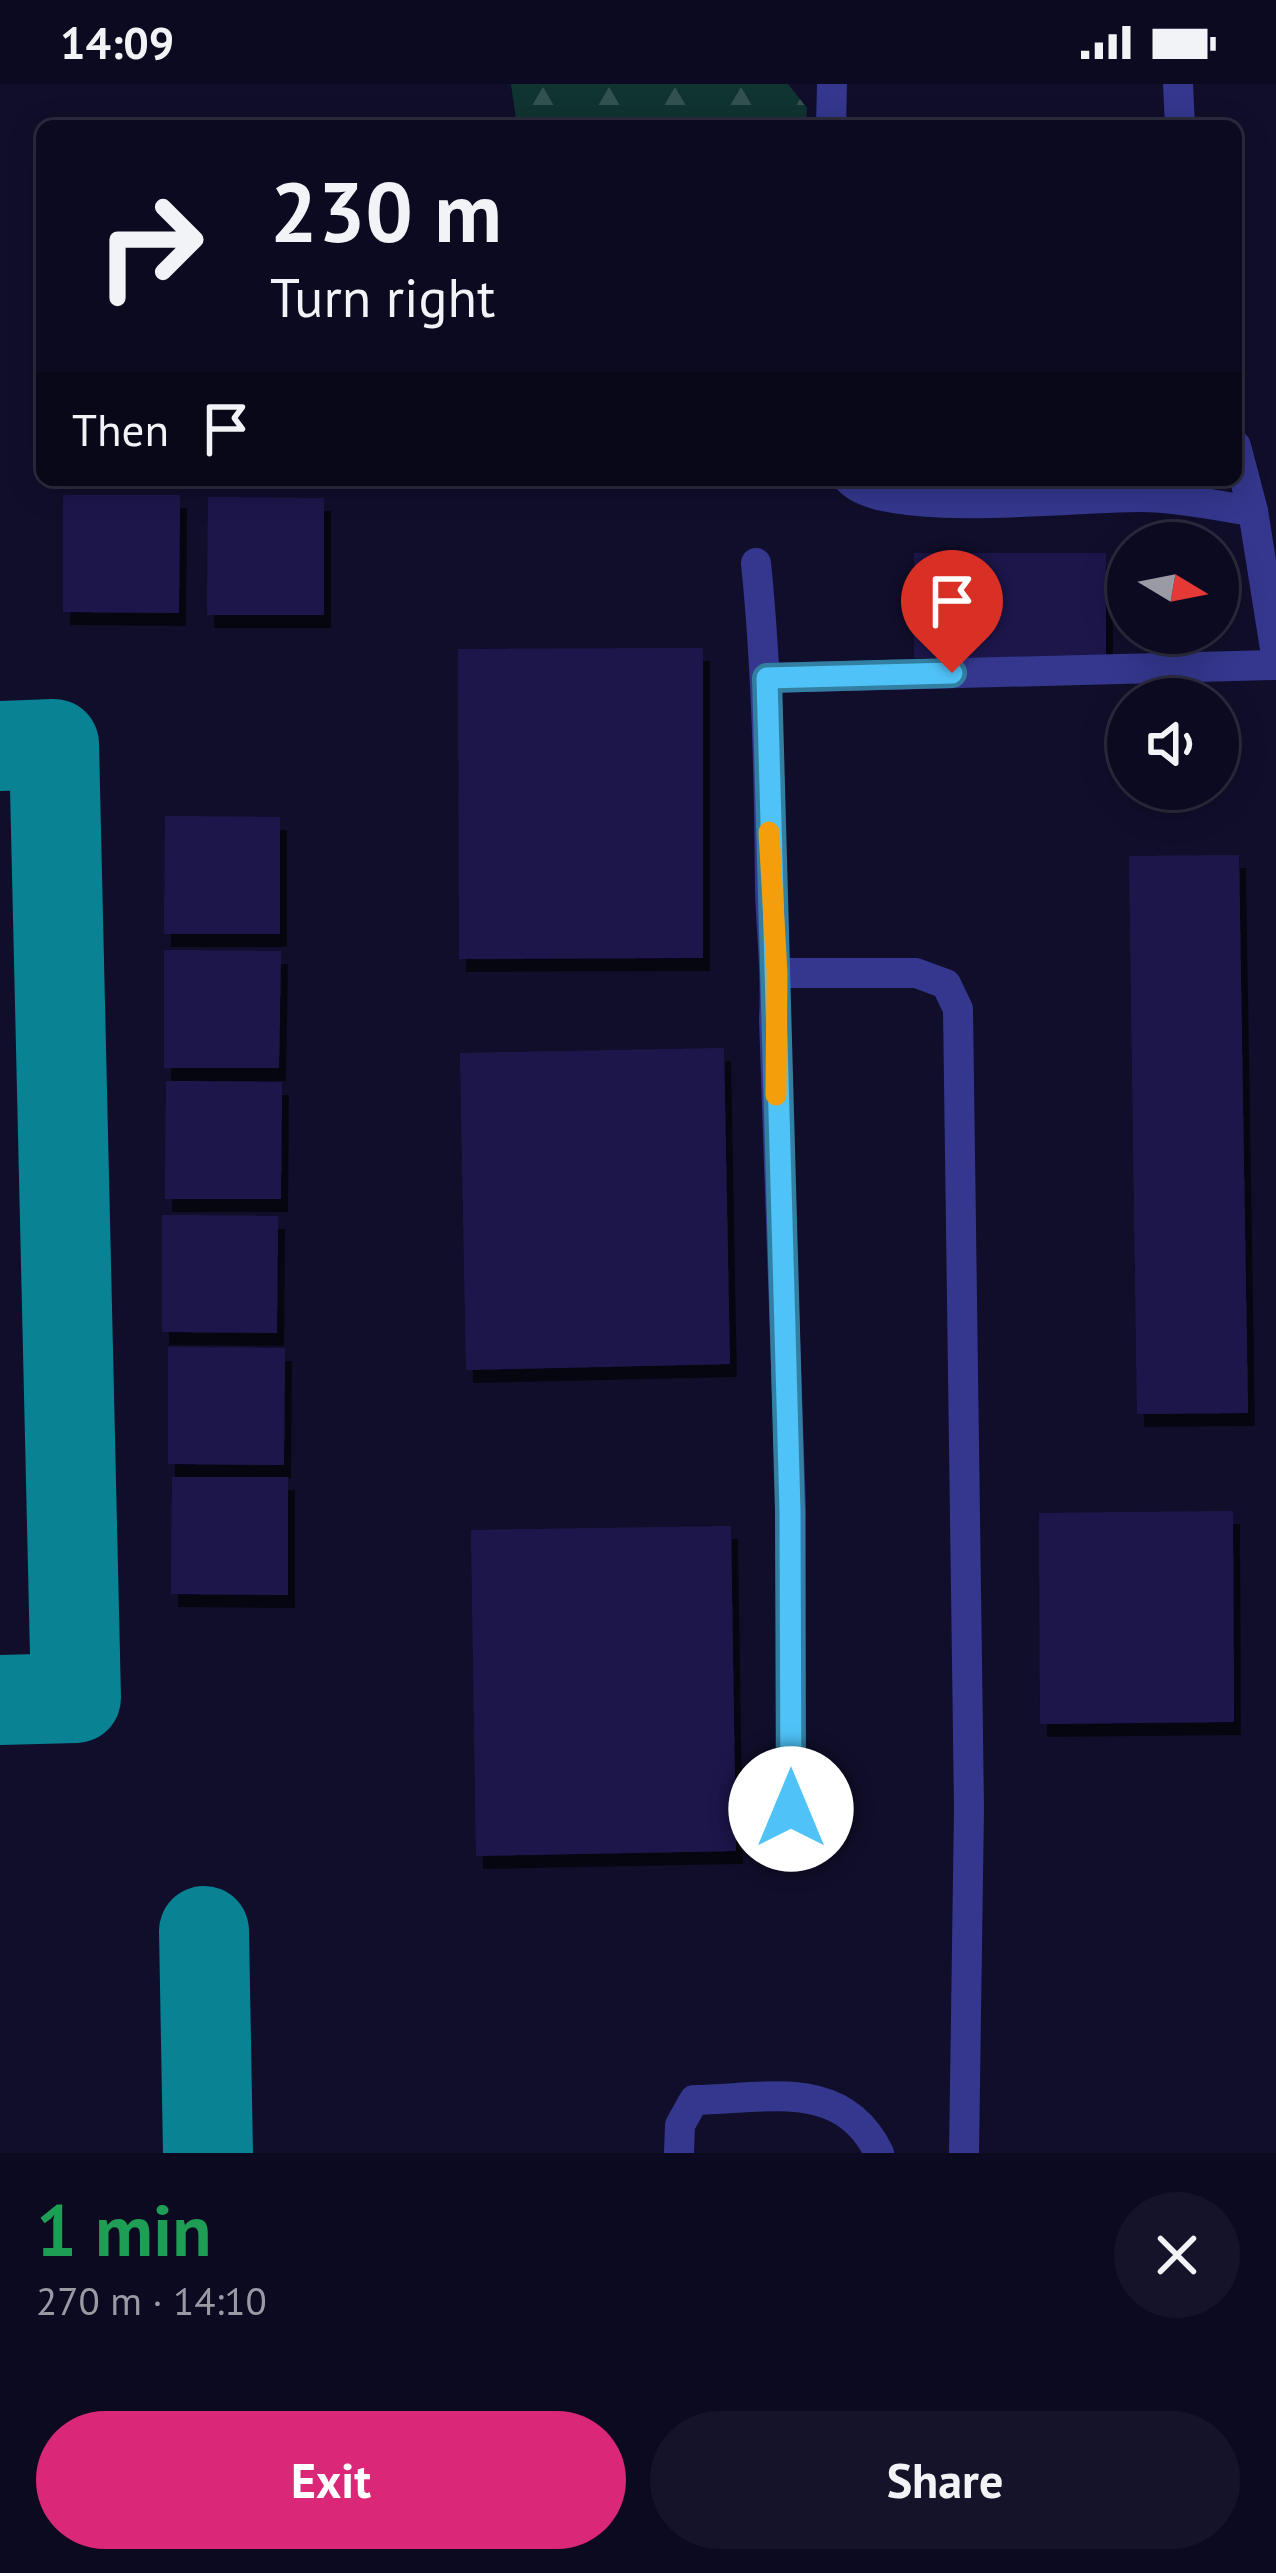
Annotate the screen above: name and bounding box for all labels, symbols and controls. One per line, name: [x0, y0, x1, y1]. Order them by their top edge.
text: 14:09: [60, 13, 174, 71]
text: 230 m: [270, 156, 502, 265]
icon: right: [72, 168, 228, 324]
text: Turn right: [270, 262, 495, 332]
icon: arrive: [193, 396, 259, 462]
text: Then: [72, 400, 169, 458]
north arrow: [1107, 522, 1239, 654]
map controls: [1107, 522, 1239, 810]
pin: [901, 550, 1003, 673]
icon: arrive: [919, 568, 985, 634]
button: sound: [1107, 678, 1239, 810]
position arrow: [728, 1746, 854, 1872]
text: 1 min: [36, 2183, 212, 2276]
button: close: [1114, 2192, 1240, 2318]
text: 270 m · 14:10: [36, 2275, 267, 2326]
button: Exit: [36, 2411, 626, 2549]
button: Share: [650, 2411, 1240, 2549]

